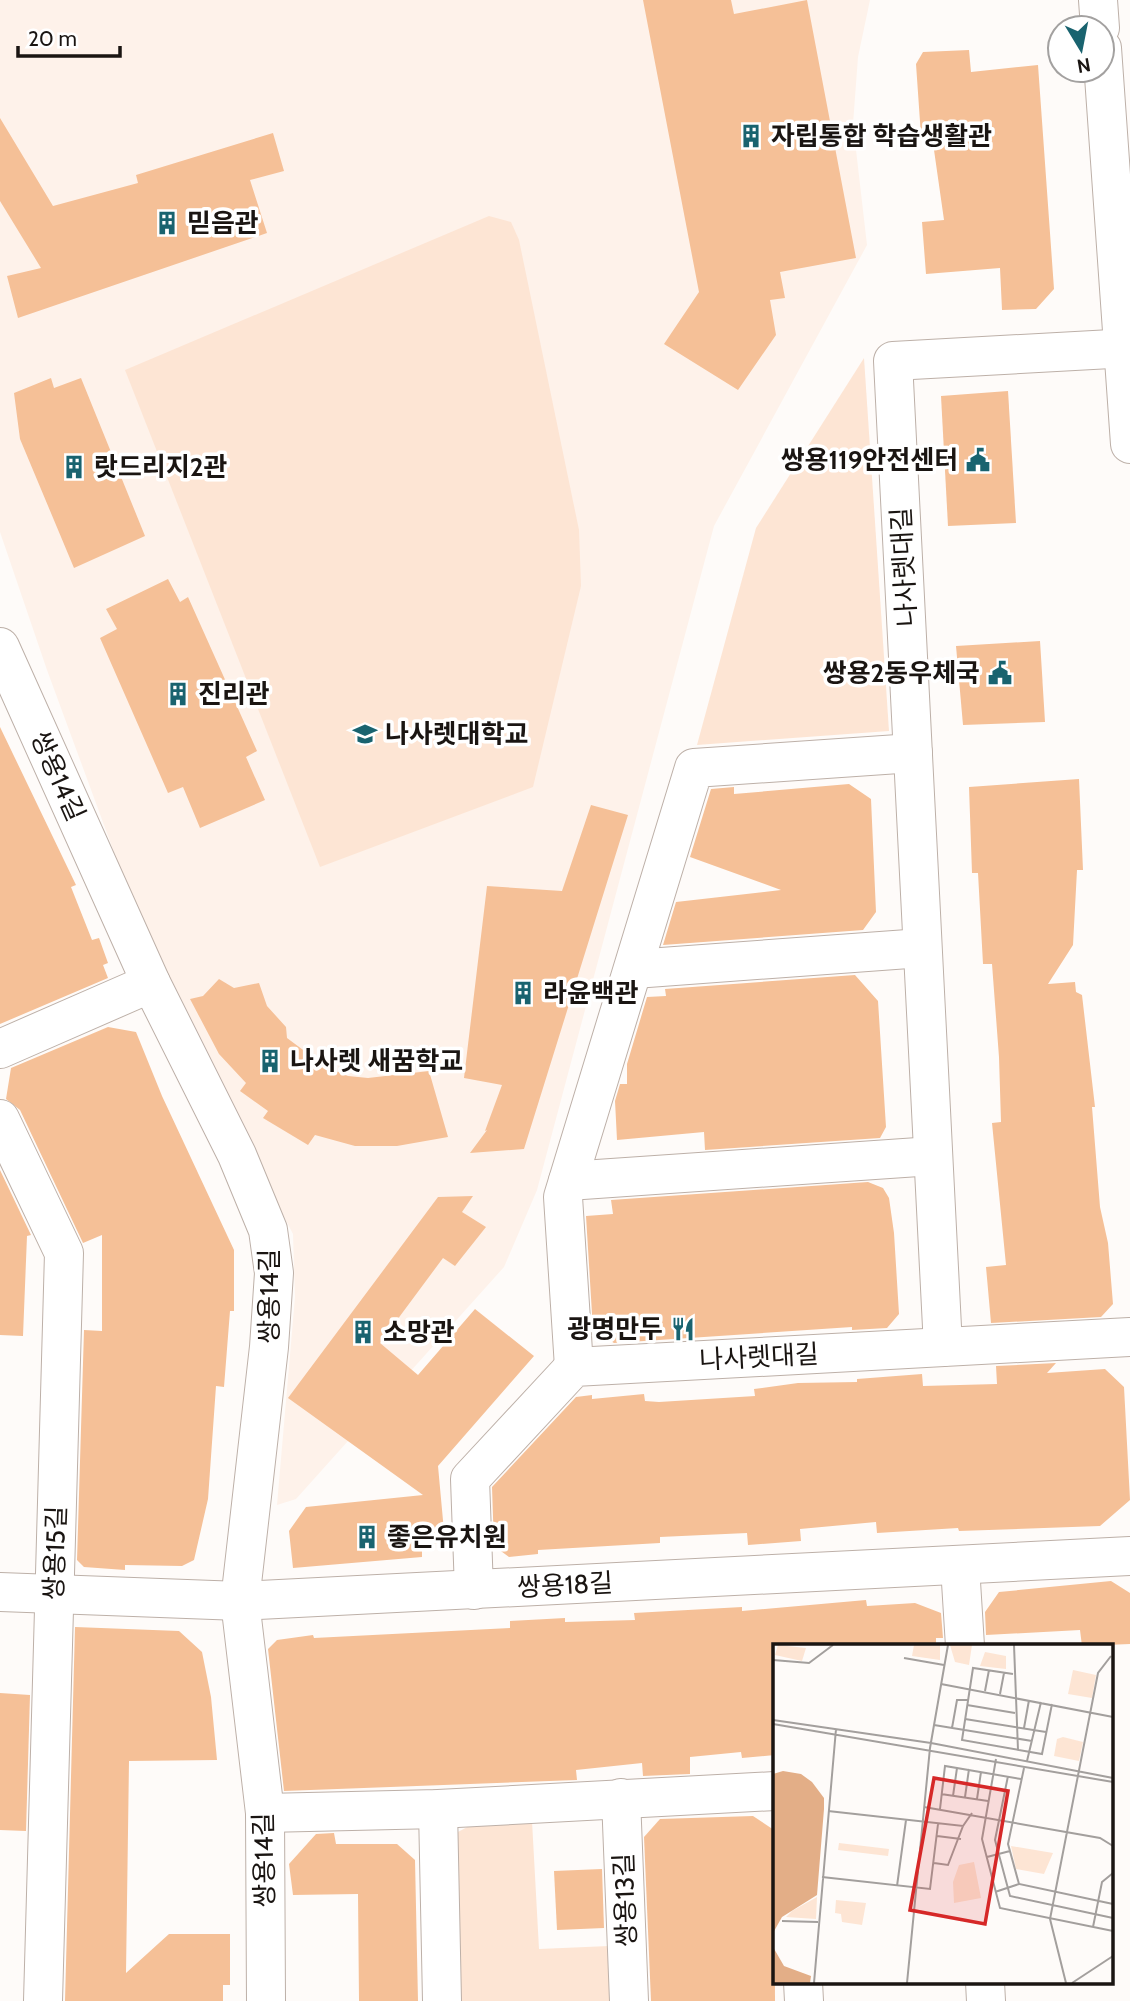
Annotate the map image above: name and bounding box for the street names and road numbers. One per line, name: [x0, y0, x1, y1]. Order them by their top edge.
street label: 나사렛대길: [885, 506, 923, 628]
street label: 쌍용14길: [24, 726, 92, 826]
street label: 쌍용14길: [253, 1248, 285, 1344]
street label: 나사렛대길: [698, 1338, 820, 1376]
street label: 쌍용15길: [37, 1505, 73, 1601]
street label: 쌍용18길: [516, 1567, 614, 1603]
street label: 쌍용14길: [247, 1812, 281, 1908]
street label: 쌍용13길: [607, 1852, 643, 1948]

